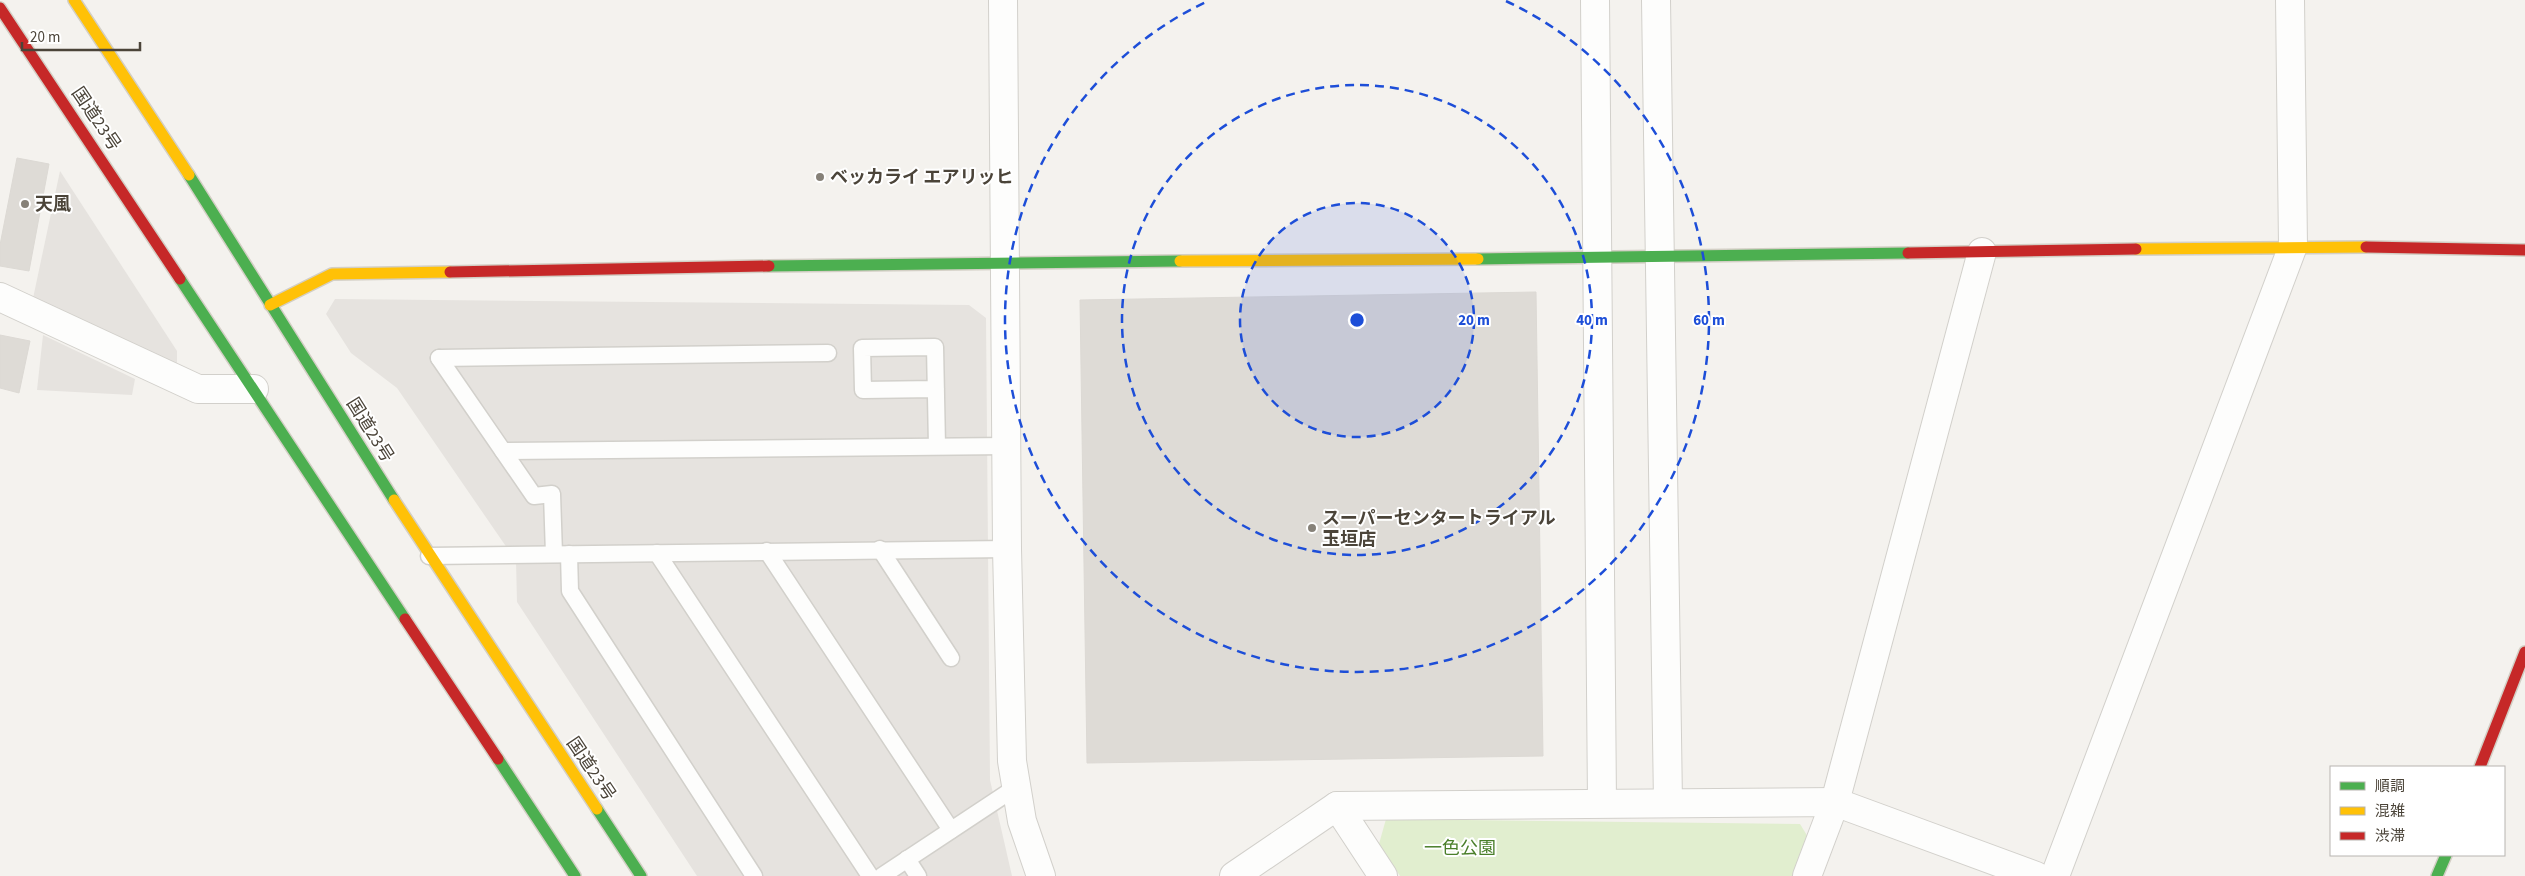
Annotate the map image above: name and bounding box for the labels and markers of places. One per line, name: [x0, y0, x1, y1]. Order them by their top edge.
place label: ベッカライ エアリッヒ: [830, 165, 1014, 190]
marker: ベッカライ エアリッヒ: [814, 171, 826, 183]
place label: 天風: [35, 192, 71, 217]
marker: 天風: [19, 198, 31, 210]
centre of rings: [1348, 311, 1366, 329]
place label: スーパーセンタートライアル 玉垣店: [1322, 506, 1556, 552]
marker: スーパーセンタートライアル 玉垣店: [1306, 522, 1318, 534]

